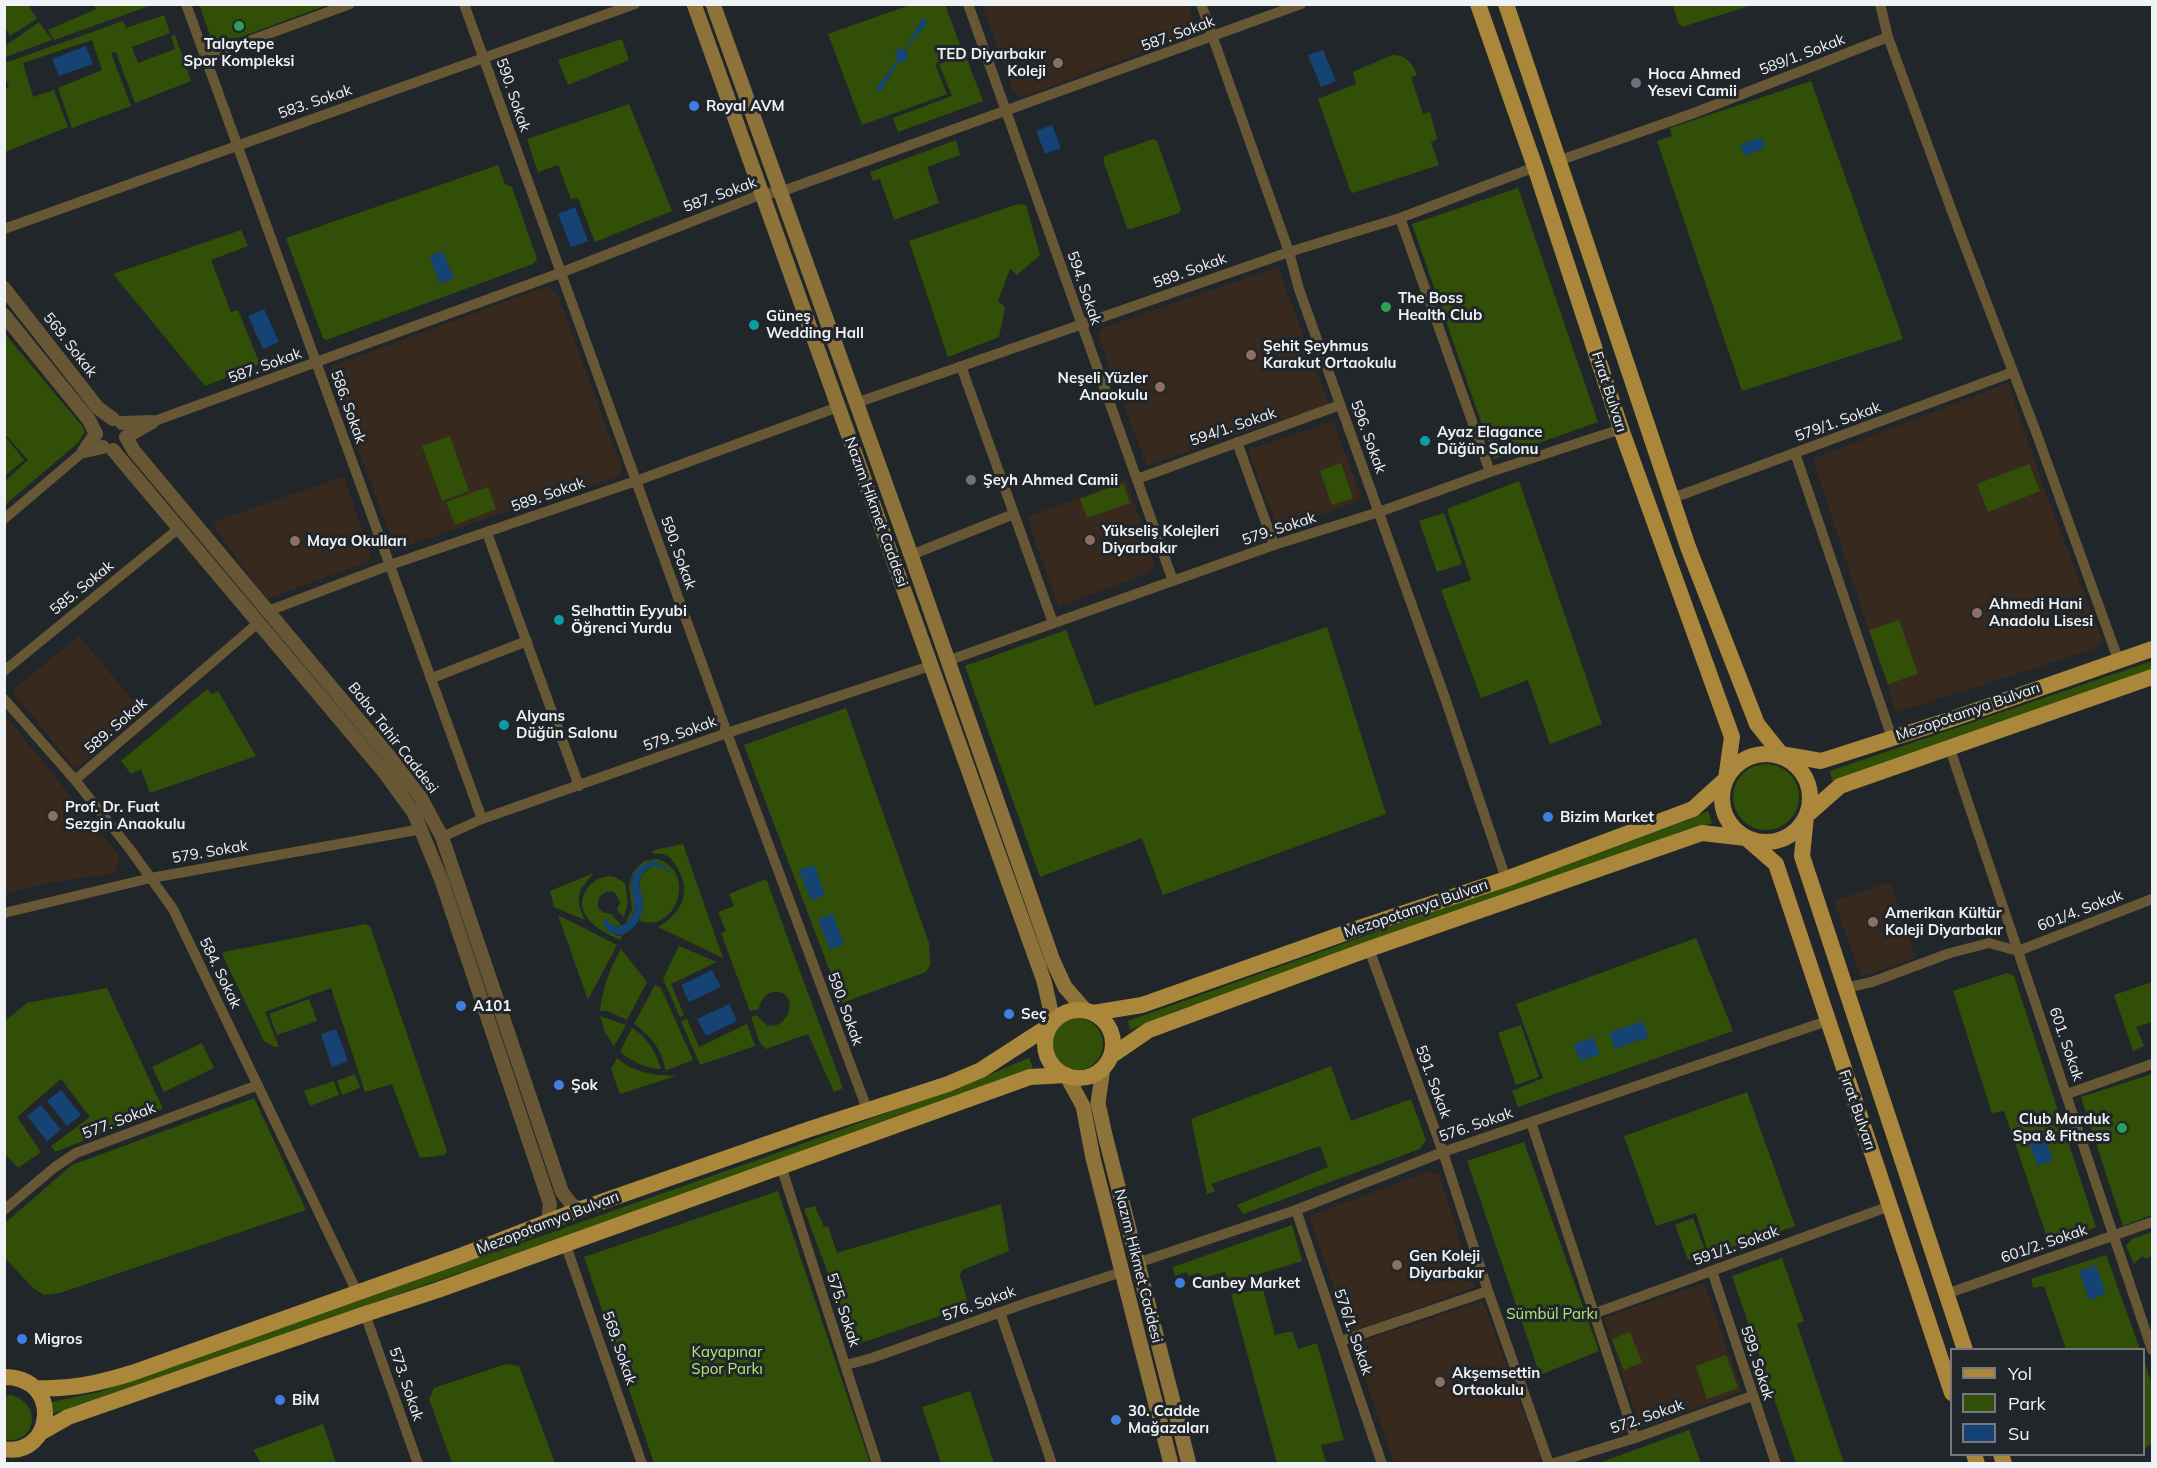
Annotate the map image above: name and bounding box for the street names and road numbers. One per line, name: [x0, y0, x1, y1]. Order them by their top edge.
street label: 587. Sokak: [1139, 12, 1217, 56]
street label: 589/1. Sokak: [1757, 30, 1847, 80]
street label: 590. Sokak: [492, 56, 534, 134]
street label: 583. Sokak: [276, 81, 354, 123]
street label: 587. Sokak: [681, 173, 759, 217]
street label: 594. Sokak: [1063, 249, 1105, 327]
street label: 589. Sokak: [1151, 249, 1229, 293]
street label: 569. Sokak: [39, 309, 101, 381]
street label: 587. Sokak: [226, 344, 304, 388]
street label: Fırat Bulvarı: [1588, 349, 1630, 435]
street label: 586. Sokak: [326, 368, 370, 446]
street label: 596. Sokak: [1346, 398, 1390, 476]
street label: 579/1. Sokak: [1793, 398, 1883, 446]
street label: 594/1. Sokak: [1188, 404, 1278, 450]
street label: Nazım Hikmet Caddesi: [841, 435, 911, 589]
street label: 589. Sokak: [509, 474, 587, 516]
street label: 579. Sokak: [1240, 509, 1318, 549]
street label: 590. Sokak: [656, 514, 700, 592]
street label: 585. Sokak: [47, 557, 117, 619]
street label: Baba Tahir Caddesi: [344, 679, 442, 797]
street label: Mezopotamya Bulvarı: [1894, 679, 2042, 745]
street label: 589. Sokak: [81, 694, 151, 758]
street label: 579. Sokak: [641, 712, 719, 756]
street label: 579. Sokak: [171, 836, 249, 868]
street label: Mezopotamya Bulvarı: [1342, 876, 1490, 942]
street label: 601/4. Sokak: [2035, 886, 2125, 936]
street label: 584. Sokak: [195, 935, 245, 1011]
street label: 590. Sokak: [823, 970, 867, 1048]
street label: 601. Sokak: [2045, 1005, 2087, 1083]
street label: 591. Sokak: [1411, 1043, 1455, 1121]
street label: Fırat Bulvarı: [1835, 1068, 1879, 1152]
street label: 577. Sokak: [80, 1099, 158, 1143]
street label: 576. Sokak: [1437, 1104, 1515, 1146]
street label: Nazım Hikmet Caddesi: [1110, 1187, 1166, 1345]
street label: Mezopotamya Bulvarı: [474, 1188, 622, 1258]
street label: 601/2. Sokak: [1999, 1221, 2089, 1267]
street label: 591/1. Sokak: [1691, 1222, 1781, 1270]
street label: 575. Sokak: [823, 1271, 863, 1349]
street label: 576. Sokak: [940, 1282, 1018, 1326]
street label: 576/1. Sokak: [1330, 1287, 1376, 1377]
street label: 569. Sokak: [598, 1309, 640, 1387]
street label: 599. Sokak: [1737, 1324, 1777, 1402]
street label: 573. Sokak: [385, 1345, 427, 1423]
street label: 572. Sokak: [1608, 1396, 1686, 1438]

